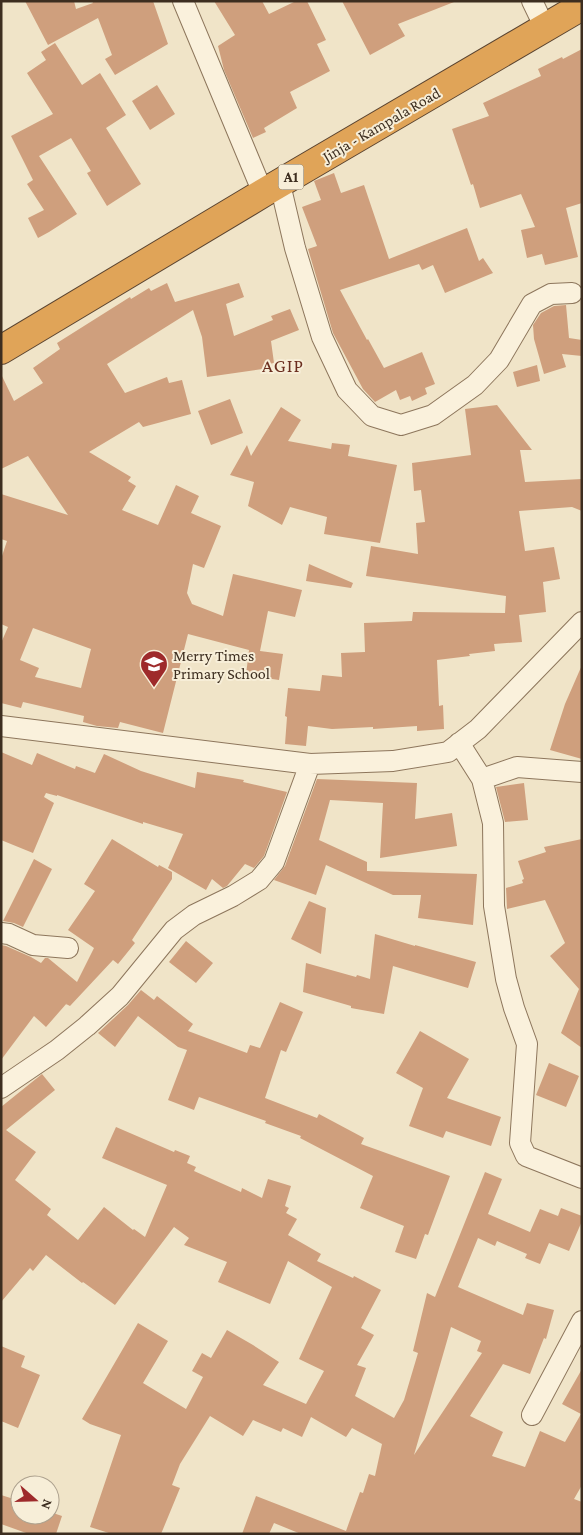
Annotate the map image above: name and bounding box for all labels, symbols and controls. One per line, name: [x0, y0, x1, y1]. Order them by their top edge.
street label: Jinja - Kampala Road: [318, 84, 444, 167]
road number: A1: [278, 164, 304, 190]
district label: AGIP: [262, 355, 304, 376]
place label: Merry Times Primary School: [173, 647, 270, 683]
school or university icon: Merry Times Primary School: [139, 649, 169, 688]
north arrow: [10, 1475, 60, 1525]
text: N: [38, 1497, 56, 1512]

